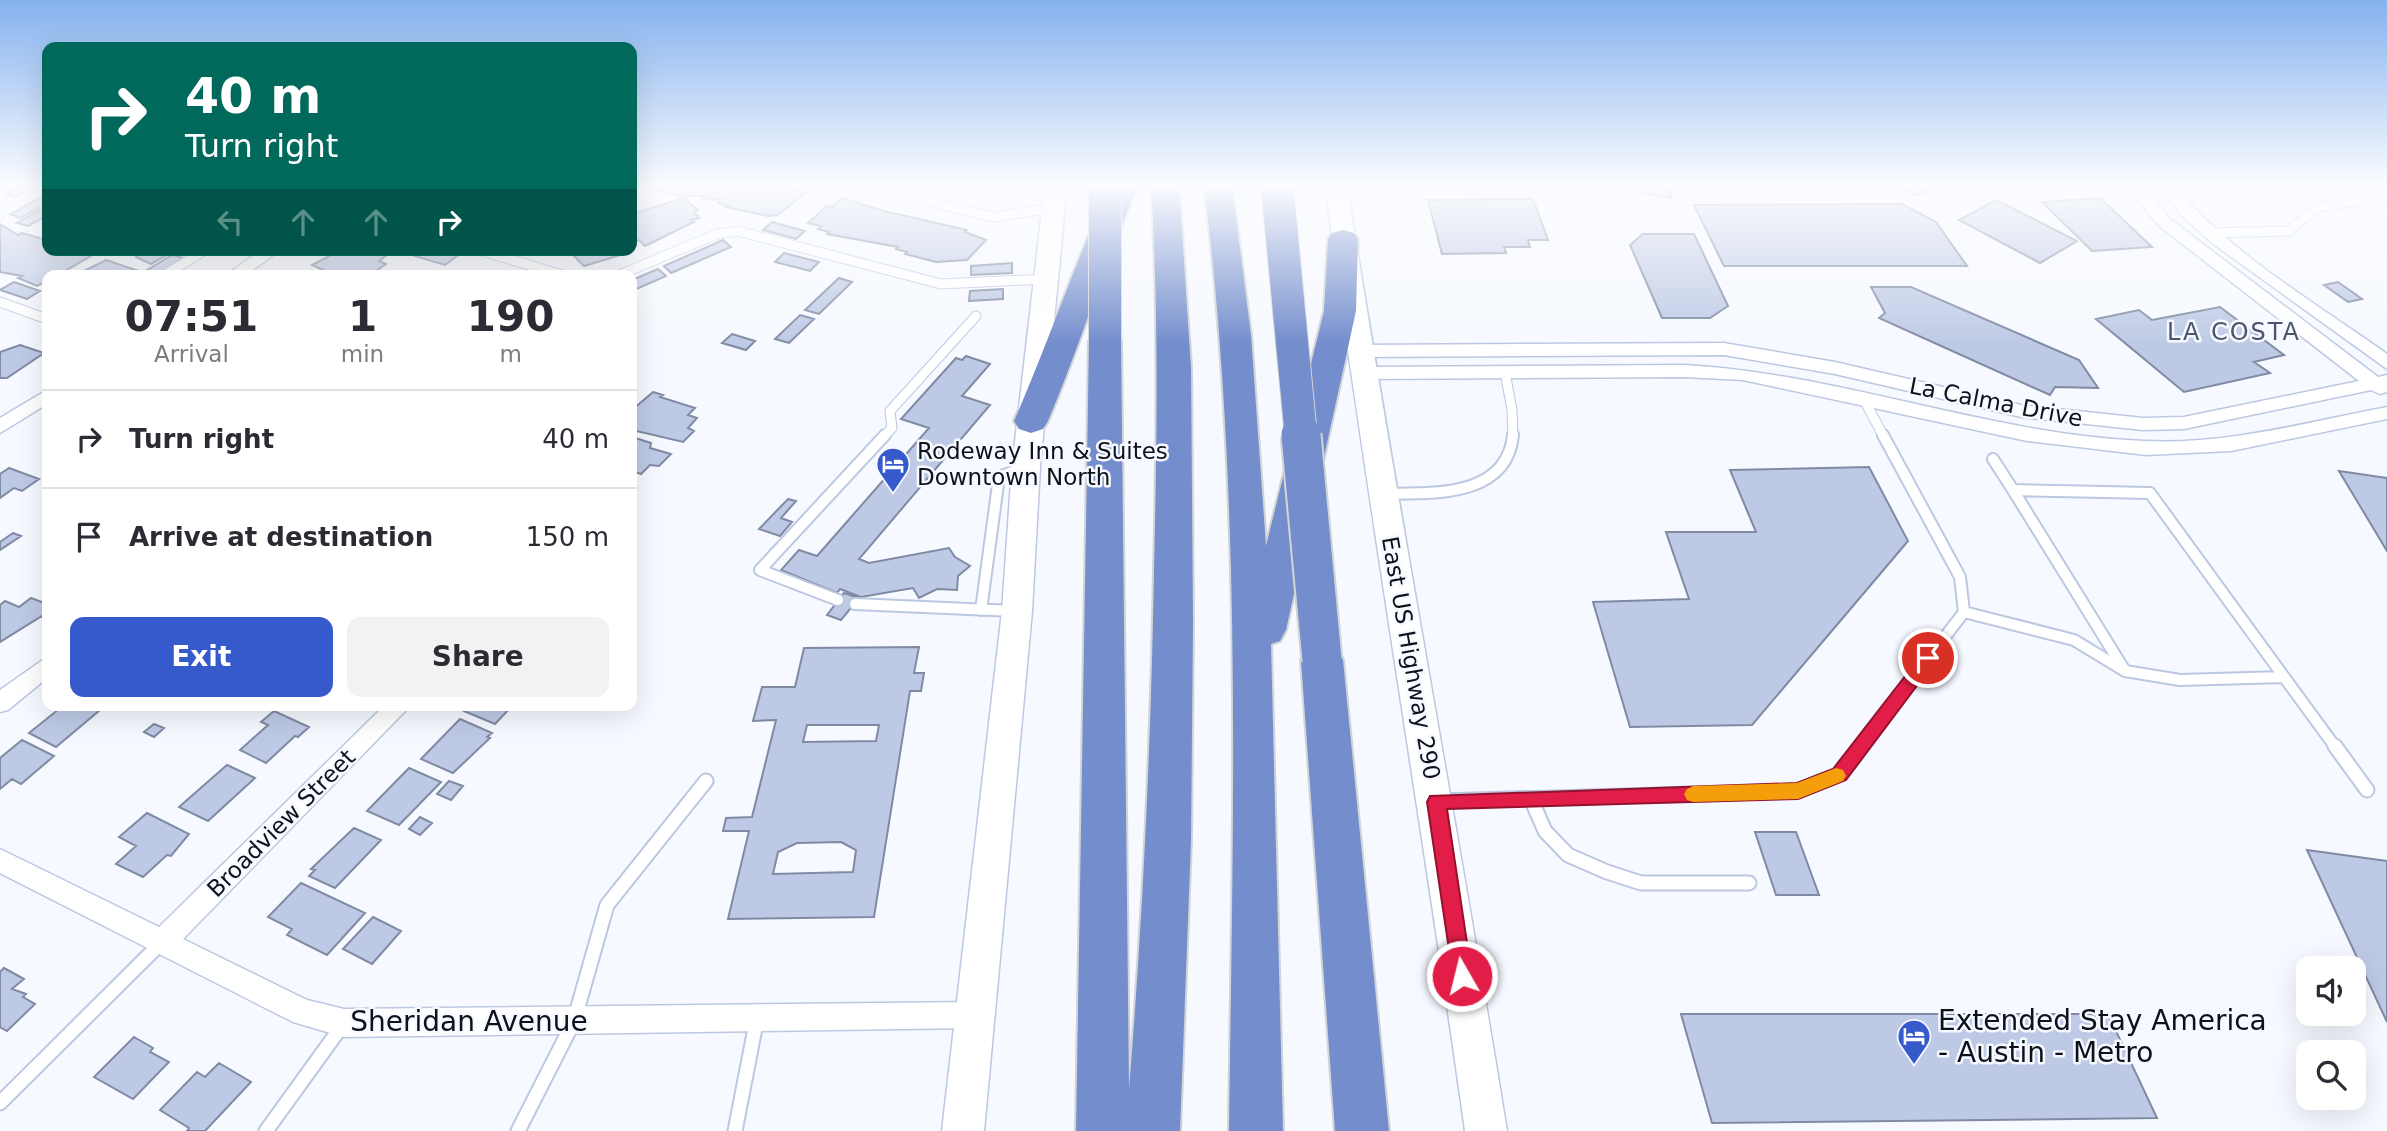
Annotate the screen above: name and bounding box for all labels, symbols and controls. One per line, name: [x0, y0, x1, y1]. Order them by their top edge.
text: 40 m: [185, 68, 321, 125]
icon: right: [70, 70, 161, 161]
text: Turn right: [185, 127, 338, 165]
icon: left: [211, 203, 249, 241]
icon: ahead: [284, 203, 322, 241]
icon: ahead: [357, 203, 395, 241]
icon: right: [430, 203, 468, 241]
text: 07:51: [125, 292, 258, 341]
text: 1: [348, 292, 377, 341]
text: 190: [467, 292, 554, 341]
district label: LA COSTA: [2167, 318, 2301, 346]
text: Arrival: [154, 341, 229, 367]
text: min: [341, 341, 384, 367]
text: m: [499, 341, 522, 367]
street label: La Calma Drive: [1907, 372, 2085, 432]
icon: right: [70, 420, 108, 458]
text: Turn right: [129, 424, 274, 454]
text: 40 m: [542, 424, 609, 454]
place label: Rodeway Inn & Suites Downtown North: [917, 438, 1168, 490]
hotel icon: Rodeway Inn & Suites Downtown North: [874, 445, 912, 494]
icon: arrive: [70, 518, 108, 556]
text: Arrive at destination: [129, 522, 433, 552]
text: 150 m: [526, 522, 609, 552]
street label: East US Highway 290: [1377, 534, 1445, 782]
button: Exit: [70, 617, 333, 697]
button: Share: [347, 617, 609, 697]
pin: [1898, 628, 1958, 688]
icon: arrive: [1909, 639, 1947, 677]
street label: Broadview Street: [202, 744, 360, 902]
position arrow: [1425, 939, 1499, 1013]
map controls: [2296, 956, 2366, 1110]
button: sound: [2296, 956, 2366, 1026]
place label: Extended Stay America - Austin - Metro: [1938, 1004, 2267, 1069]
street label: Sheridan Avenue: [350, 1005, 588, 1038]
hotel icon: Extended Stay America - Austin - Metro: [1895, 1017, 1933, 1066]
button: search: [2296, 1040, 2366, 1110]

